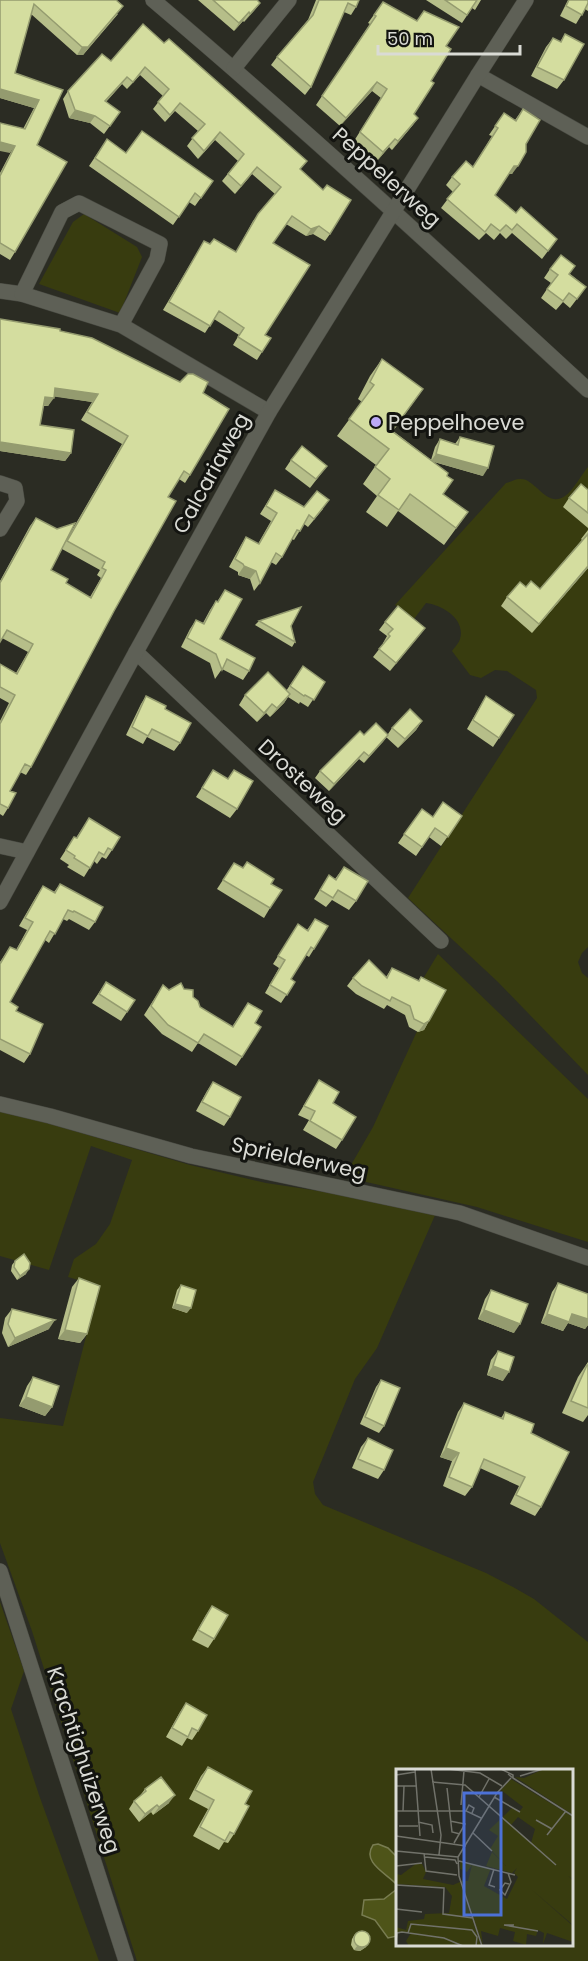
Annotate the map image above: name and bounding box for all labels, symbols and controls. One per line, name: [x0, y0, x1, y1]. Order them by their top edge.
scale bar: [378, 18, 520, 56]
text: 50 m: [387, 26, 433, 51]
street label: Peppelerweg: [326, 120, 448, 234]
street label: Calcariaweg: [166, 407, 256, 539]
place label: Peppelhoeve: [388, 408, 524, 437]
marker: Peppelhoeve: [369, 415, 383, 429]
street label: Drosteweg: [252, 732, 354, 830]
street label: Sprielderweg: [229, 1130, 369, 1186]
street label: Krachtighuizerweg: [40, 1663, 128, 1857]
inset map: [396, 1769, 573, 1946]

